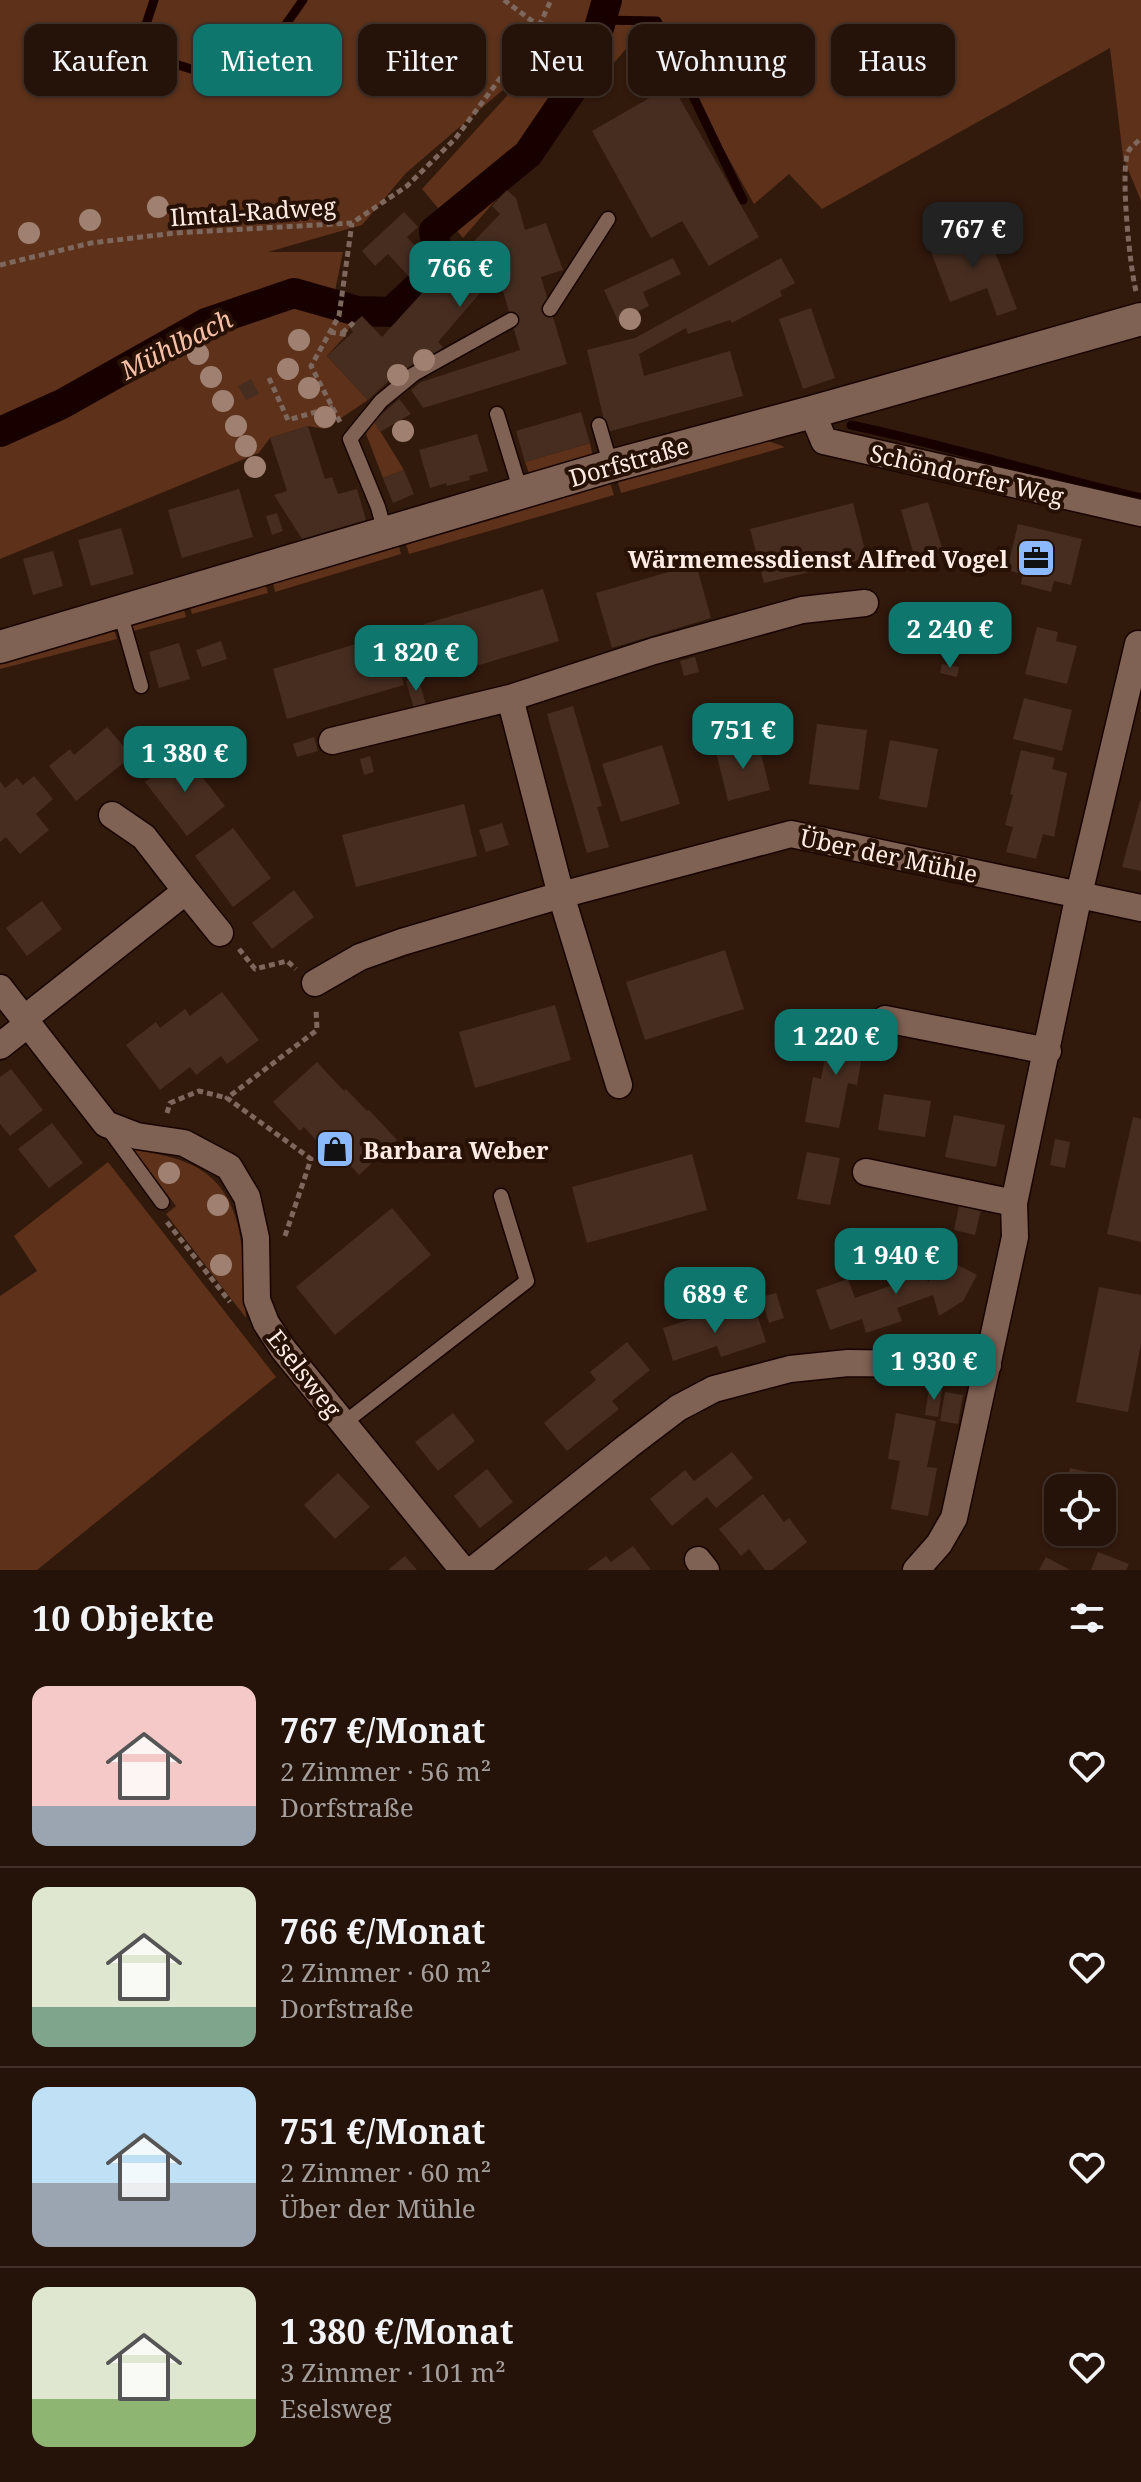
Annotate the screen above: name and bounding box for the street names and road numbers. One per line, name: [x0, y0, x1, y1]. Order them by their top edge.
street label: Ilmtal-Radweg: [169, 189, 337, 233]
street label: Dorfstraße: [565, 428, 693, 494]
street label: Schöndorfer Weg: [867, 436, 1067, 512]
street label: Über der Mühle: [797, 820, 981, 890]
street label: Eselsweg: [260, 1322, 350, 1424]

